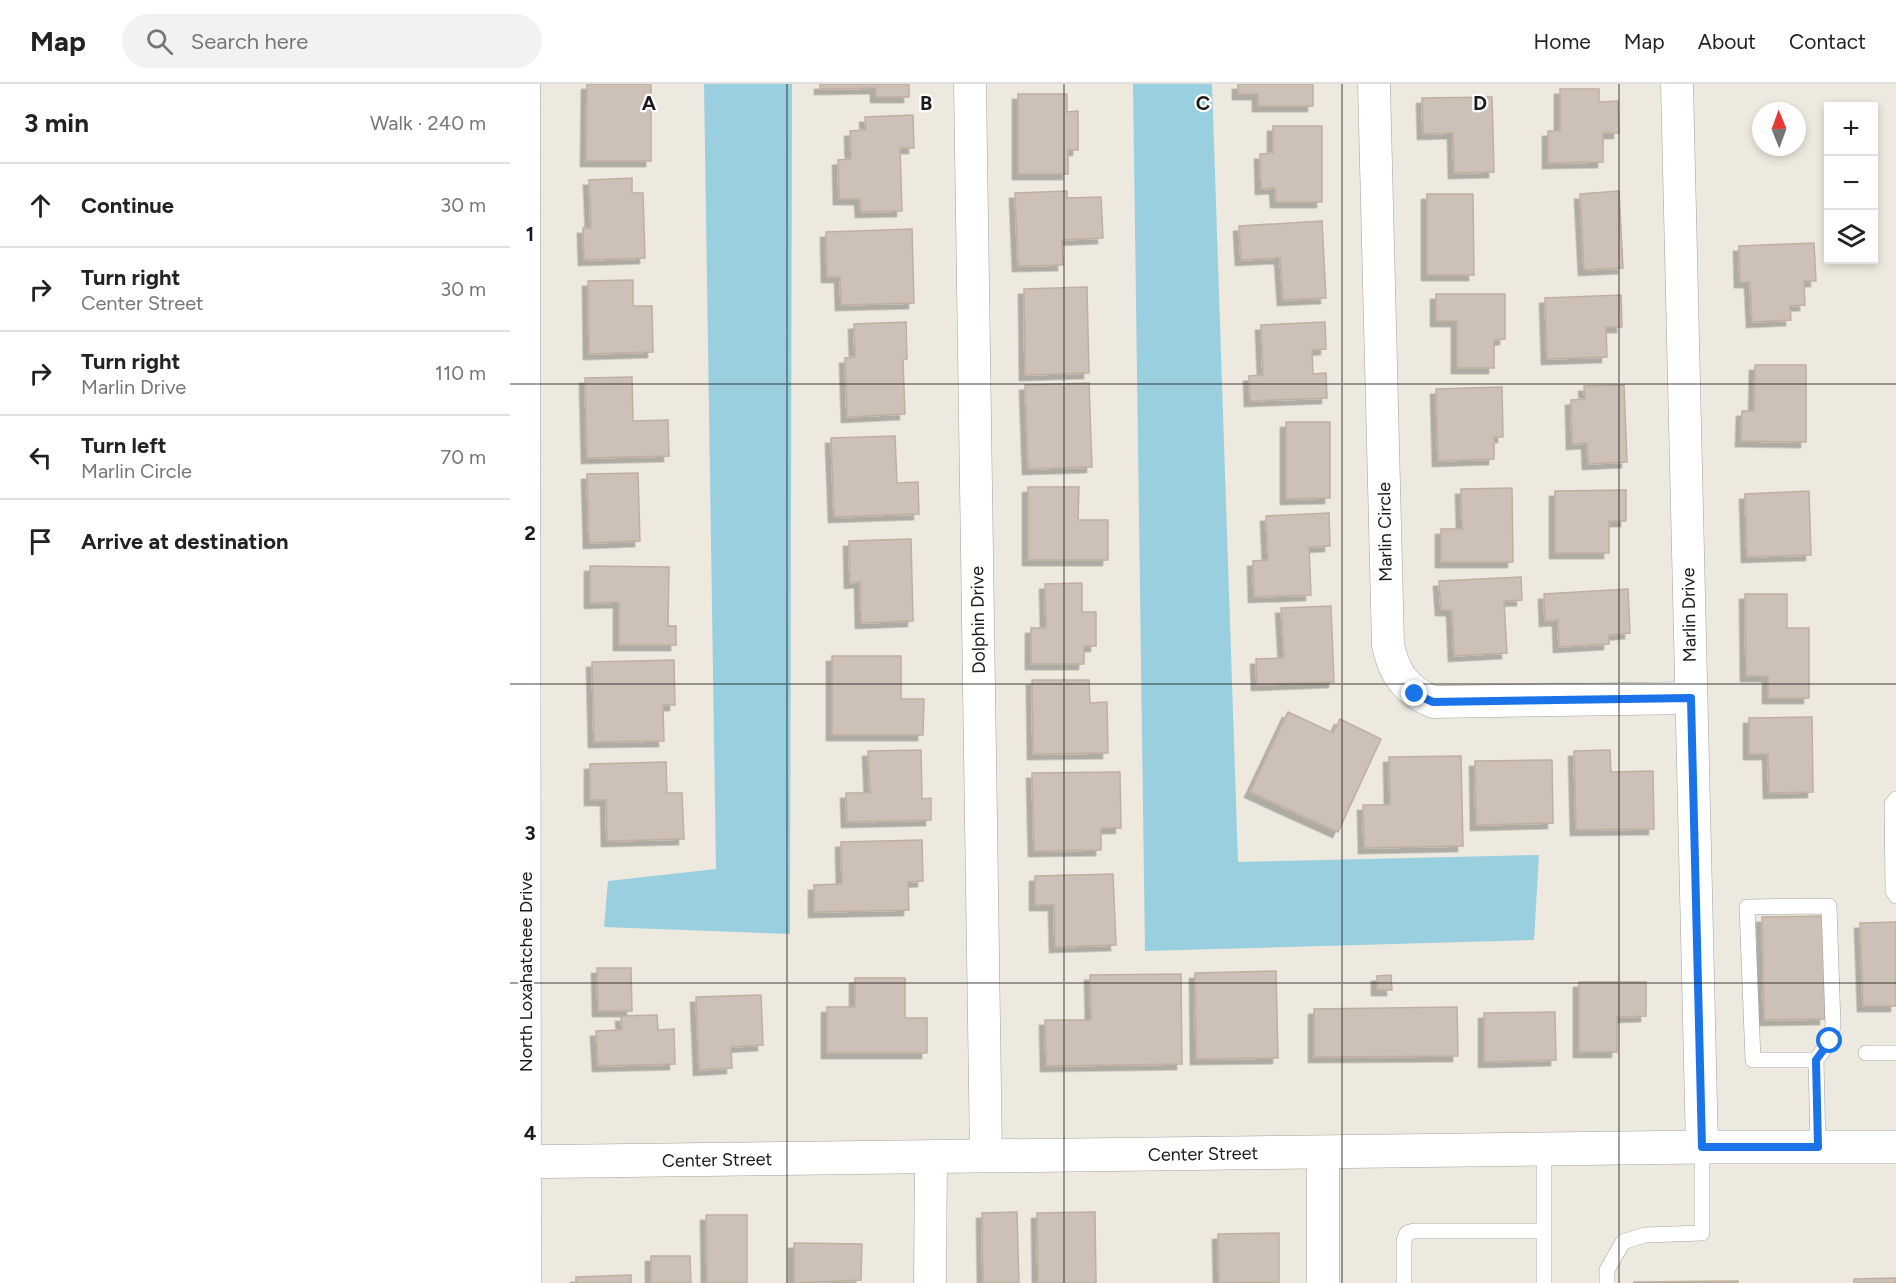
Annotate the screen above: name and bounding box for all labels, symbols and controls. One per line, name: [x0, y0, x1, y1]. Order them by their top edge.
search box: [122, 14, 542, 68]
text: Map: [30, 24, 86, 58]
icon: search: [143, 25, 176, 58]
text: Search here: [191, 28, 308, 55]
text: Home: [1534, 29, 1591, 54]
text: Map: [1624, 29, 1665, 54]
text: About: [1698, 29, 1756, 54]
text: Contact: [1789, 29, 1866, 54]
text: A: [642, 91, 657, 115]
text: B: [920, 91, 932, 115]
text: C: [1196, 91, 1210, 115]
text: D: [1473, 91, 1487, 115]
north arrow: [1752, 102, 1806, 156]
map controls: [1824, 102, 1878, 264]
button: +: [1824, 102, 1878, 156]
text: 3 min: [24, 107, 89, 139]
text: Walk · 240 m: [370, 111, 486, 135]
button: −: [1824, 156, 1878, 210]
icon: ahead: [24, 189, 57, 222]
text: Continue: [81, 192, 174, 219]
text: 30 m: [440, 193, 486, 217]
button: layers: [1824, 210, 1878, 264]
text: 1: [526, 222, 534, 246]
text: Turn right: [81, 264, 180, 291]
icon: right: [24, 273, 57, 306]
text: 30 m: [440, 277, 486, 301]
text: Center Street: [81, 291, 204, 315]
text: Turn right: [81, 348, 180, 375]
icon: right: [24, 357, 57, 390]
text: 110 m: [435, 361, 486, 385]
text: Marlin Drive: [81, 375, 186, 399]
text: Turn left: [81, 432, 167, 459]
icon: left: [24, 441, 57, 474]
text: 70 m: [440, 445, 486, 469]
text: Marlin Circle: [81, 459, 192, 483]
street label: Marlin Circle: [1373, 482, 1397, 582]
text: 2: [524, 521, 536, 545]
icon: arrive: [24, 525, 57, 558]
text: Arrive at destination: [81, 528, 289, 555]
street label: Dolphin Drive: [966, 566, 990, 674]
street label: Marlin Drive: [1677, 567, 1701, 663]
route end: [1401, 680, 1427, 706]
text: 3: [524, 821, 536, 845]
street label: North Loxahatchee Drive: [515, 872, 537, 1072]
route start: [1816, 1027, 1842, 1053]
text: 4: [524, 1121, 537, 1145]
street label: Center Street: [1148, 1142, 1259, 1166]
street label: Center Street: [662, 1148, 773, 1172]

